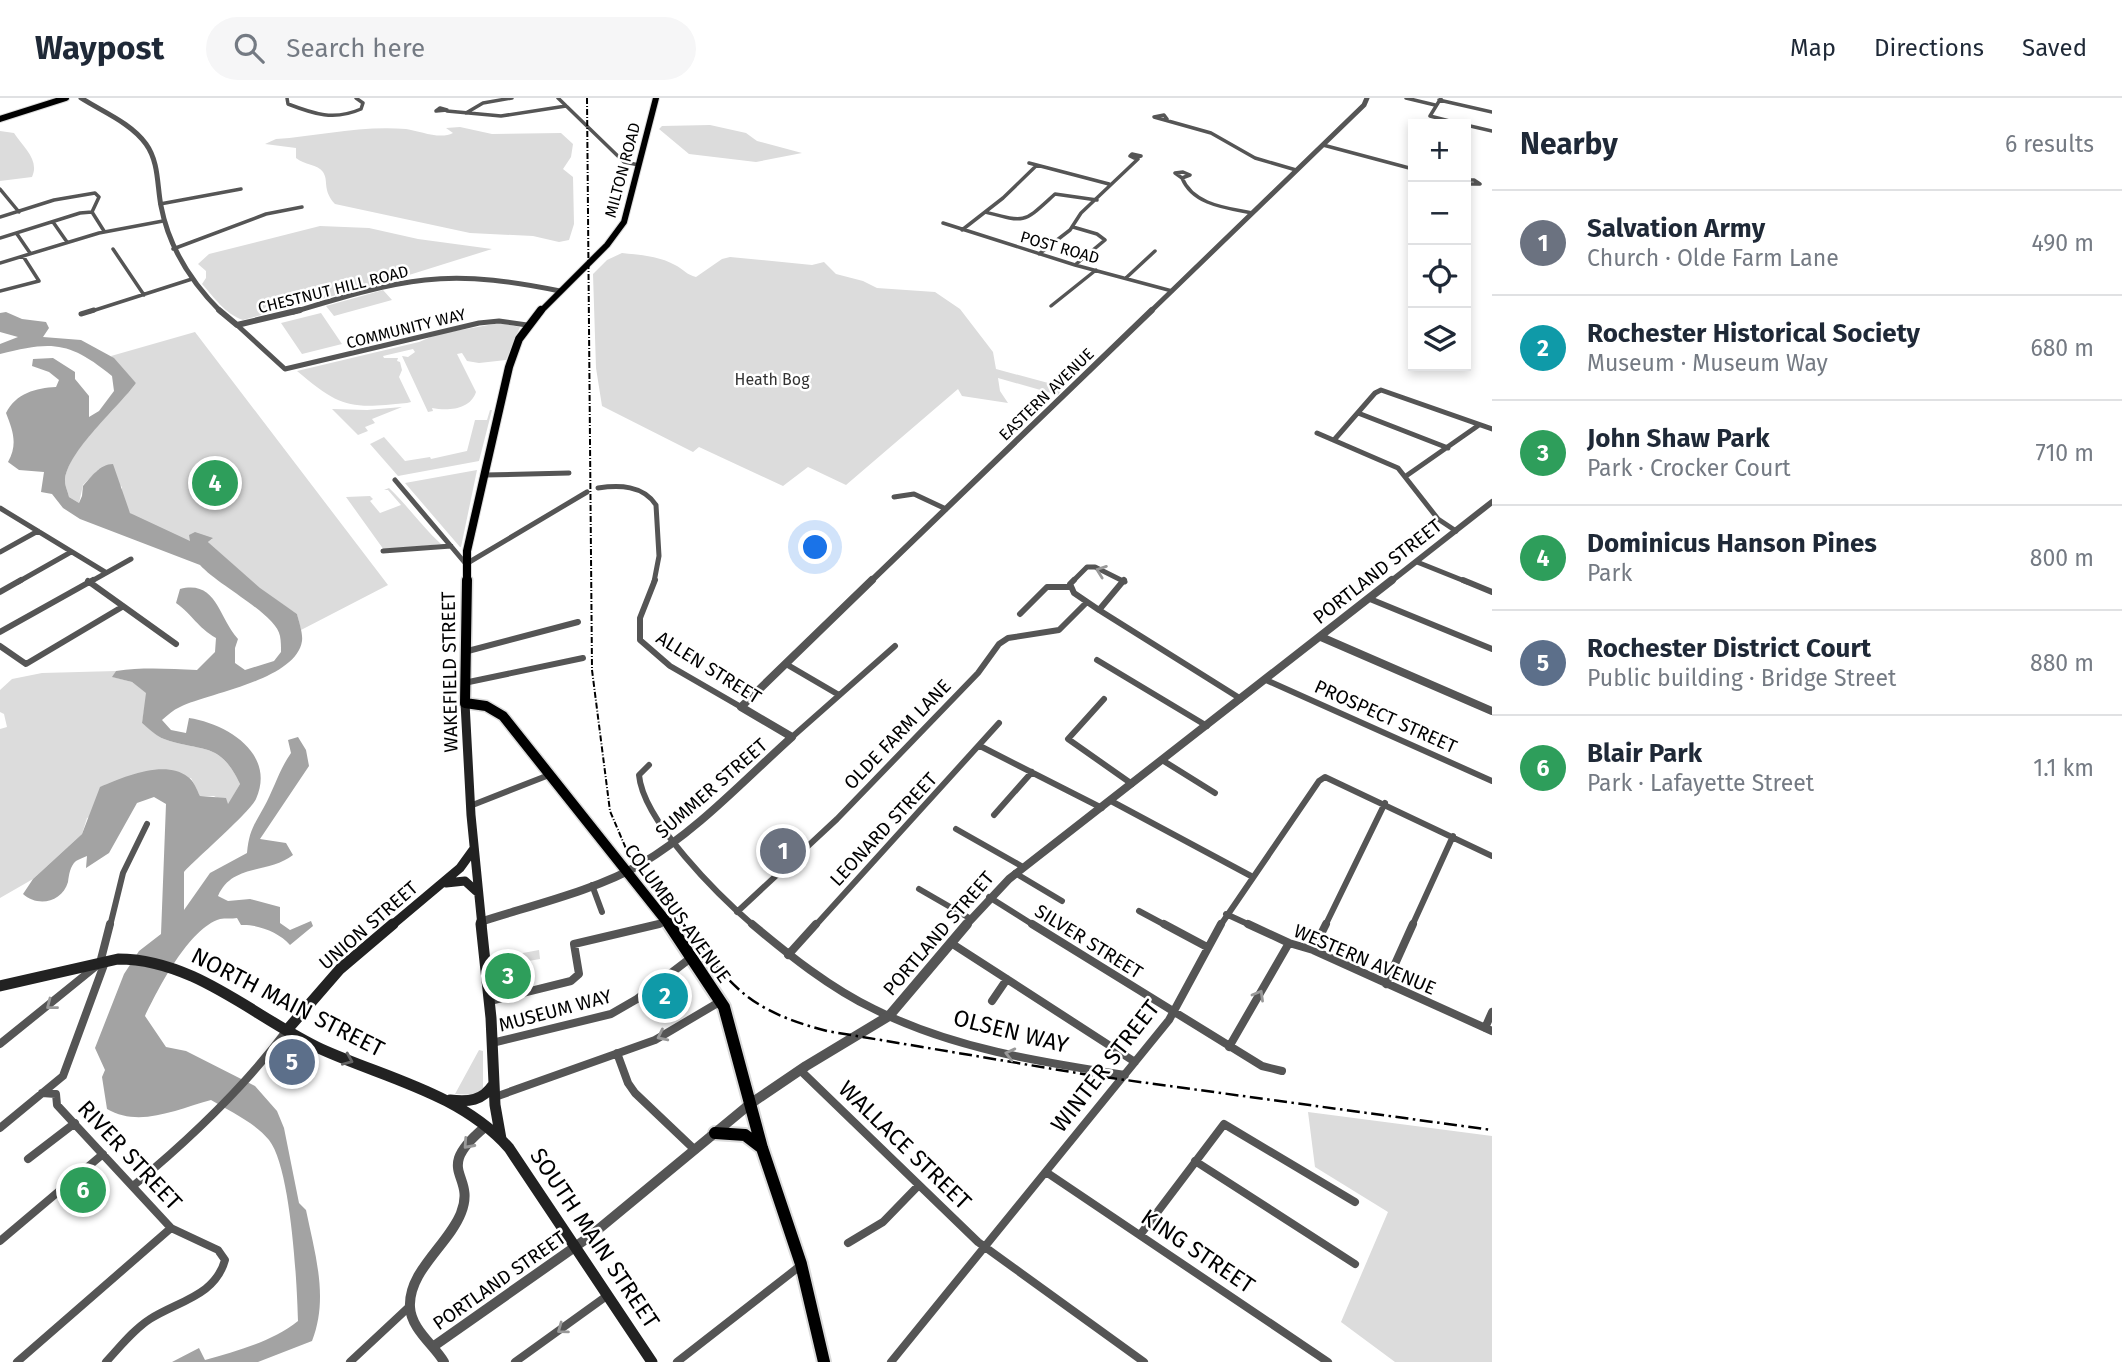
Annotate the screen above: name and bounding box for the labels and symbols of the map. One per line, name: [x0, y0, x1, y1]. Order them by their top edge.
street label: MILTON ROAD: [601, 120, 644, 220]
street label: POST ROAD: [1018, 227, 1101, 268]
street label: CHESTNUT HILL ROAD: [256, 262, 410, 317]
street label: COMMUNITY WAY: [344, 304, 468, 353]
street label: EASTERN AVENUE: [995, 344, 1098, 444]
park label: Heath Bog: [735, 370, 810, 389]
pin: 4: [192, 457, 238, 509]
street label: PORTLAND STREET: [1308, 514, 1446, 629]
your location: [798, 530, 832, 564]
one-way arrow: [1096, 565, 1108, 579]
street label: WAKEFIELD STREET: [437, 591, 462, 753]
street label: ALLEN STREET: [652, 626, 766, 709]
street label: OLDE FARM LANE: [839, 675, 956, 794]
street label: PROSPECT STREET: [1311, 675, 1461, 758]
street label: SUMMER STREET: [651, 733, 772, 843]
street label: LEONARD STREET: [825, 768, 942, 891]
pin: 1: [760, 825, 806, 877]
street label: COLUMBUS AVENUE: [619, 839, 736, 987]
street label: PORTLAND STREET: [878, 866, 999, 1000]
street label: UNION STREET: [314, 876, 423, 975]
street label: SILVER STREET: [1031, 899, 1147, 984]
street label: WESTERN AVENUE: [1290, 919, 1439, 1000]
street label: NORTH MAIN STREET: [187, 941, 389, 1063]
pin: 3: [485, 950, 531, 1002]
pin: 2: [642, 970, 688, 1022]
street label: MUSEUM WAY: [496, 984, 615, 1037]
one-way arrow: [1251, 989, 1264, 1002]
street label: WINTER STREET: [1045, 994, 1165, 1138]
one-way arrow: [46, 996, 58, 1009]
street label: OLSEN WAY: [951, 1003, 1072, 1059]
one-way arrow: [657, 1027, 669, 1041]
pin: 5: [269, 1036, 315, 1088]
one-way arrow: [1004, 1048, 1016, 1062]
one-way arrow: [341, 1052, 353, 1066]
street label: WALLACE STREET: [833, 1075, 977, 1215]
street label: RIVER STREET: [72, 1094, 188, 1216]
one-way arrow: [464, 1136, 476, 1149]
street label: SOUTH MAIN STREET: [524, 1143, 666, 1334]
pin: 6: [60, 1164, 106, 1216]
street label: KING STREET: [1136, 1203, 1260, 1299]
street label: PORTLAND STREET: [428, 1226, 570, 1335]
one-way arrow: [557, 1321, 570, 1333]

